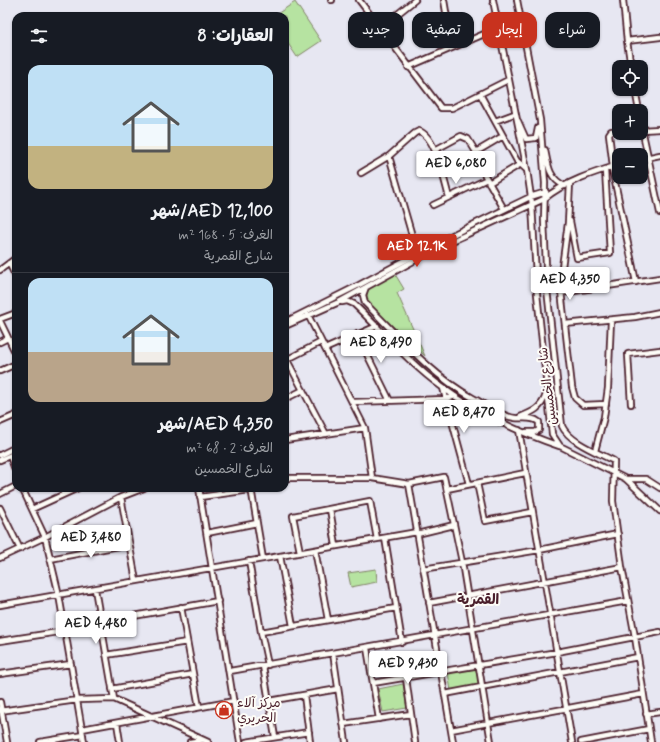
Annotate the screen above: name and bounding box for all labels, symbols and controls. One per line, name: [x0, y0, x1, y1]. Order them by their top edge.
chip: جديد: [348, 12, 404, 48]
chip: تصفية: [412, 12, 474, 48]
chip: إيجار: [482, 12, 537, 48]
chip: شراء: [545, 12, 600, 48]
icon: filters: [28, 25, 50, 47]
text: العقارات: 8: [197, 25, 273, 47]
map controls: [612, 60, 648, 184]
button: locate: [612, 60, 648, 96]
icon: home: [115, 91, 187, 163]
button: +: [612, 104, 648, 140]
button: −: [612, 148, 648, 184]
pin: AED 6,080: [410, 151, 502, 185]
text: AED 6,080: [425, 155, 487, 172]
text: AED 12,100/شهر: [152, 200, 273, 222]
text: الغرف: 5 · 168 m²: [179, 227, 273, 244]
pin: AED 12.1K: [371, 234, 463, 268]
text: AED 12.1K: [387, 238, 447, 255]
text: شارع القمرية: [204, 248, 273, 265]
pin: AED 4,350: [524, 267, 616, 301]
text: AED 4,350: [540, 271, 600, 288]
icon: home: [115, 304, 187, 376]
pin: AED 8,490: [335, 330, 427, 364]
text: AED 8,490: [350, 334, 412, 351]
street label: شارع الخمسين: [535, 346, 561, 426]
pin: AED 8,470: [418, 400, 510, 434]
text: AED 8,470: [433, 404, 495, 421]
text: AED 4,350/شهر: [158, 413, 273, 435]
text: الغرف: 2 · 68 m²: [186, 440, 273, 457]
text: شارع الخمسين: [195, 461, 273, 478]
pin: AED 3,480: [45, 525, 137, 559]
text: AED 3,480: [60, 529, 122, 546]
district label: القمرية: [457, 591, 499, 609]
pin: AED 4,480: [50, 611, 142, 645]
text: AED 4,480: [65, 615, 127, 632]
pin: AED 9,430: [362, 651, 454, 685]
text: AED 9,430: [378, 655, 438, 672]
place label: مركز آلاء الحريري: [237, 695, 281, 727]
shop icon: مركز آلاء الحريري: [214, 700, 234, 720]

